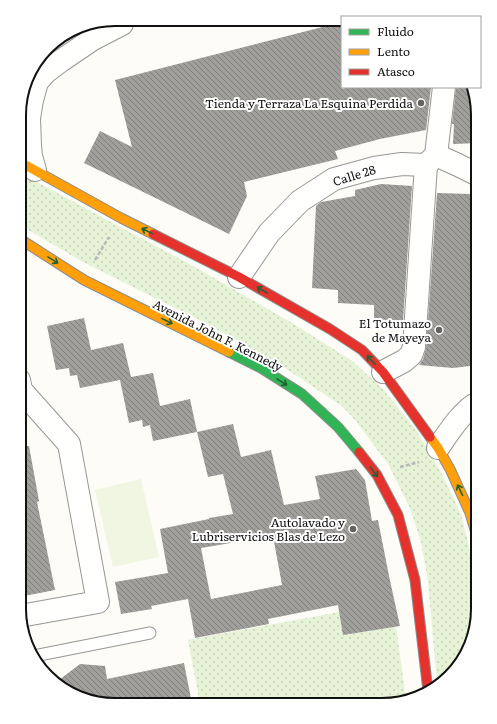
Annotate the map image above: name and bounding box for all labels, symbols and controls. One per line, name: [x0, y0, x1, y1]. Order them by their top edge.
legend: [341, 16, 481, 88]
text: Fluido: [377, 22, 414, 40]
text: Lento: [377, 42, 410, 60]
text: Atasco: [377, 62, 415, 80]
place label: Tienda y Terraza La Esquina Perdida: [205, 94, 414, 112]
marker: Tienda y Terraza La Esquina Perdida: [416, 98, 426, 108]
street label: Calle 28: [330, 160, 378, 190]
one-way arrow: [141, 227, 153, 234]
one-way arrow: [47, 257, 59, 265]
one-way arrow: [256, 285, 268, 293]
street label: Avenida John F. Kennedy: [150, 294, 286, 376]
place label: El Totumazo de Mayeya: [359, 314, 432, 346]
one-way arrow: [161, 318, 173, 326]
marker: El Totumazo de Mayeya: [434, 325, 444, 335]
one-way arrow: [367, 355, 376, 365]
one-way arrow: [276, 378, 288, 386]
one-way arrow: [370, 466, 378, 477]
one-way arrow: [456, 485, 463, 497]
place label: Autolavado y Lubriservicios Blas de Lezo: [192, 513, 345, 545]
marker: Autolavado y Lubriservicios Blas de Lezo: [348, 524, 358, 534]

